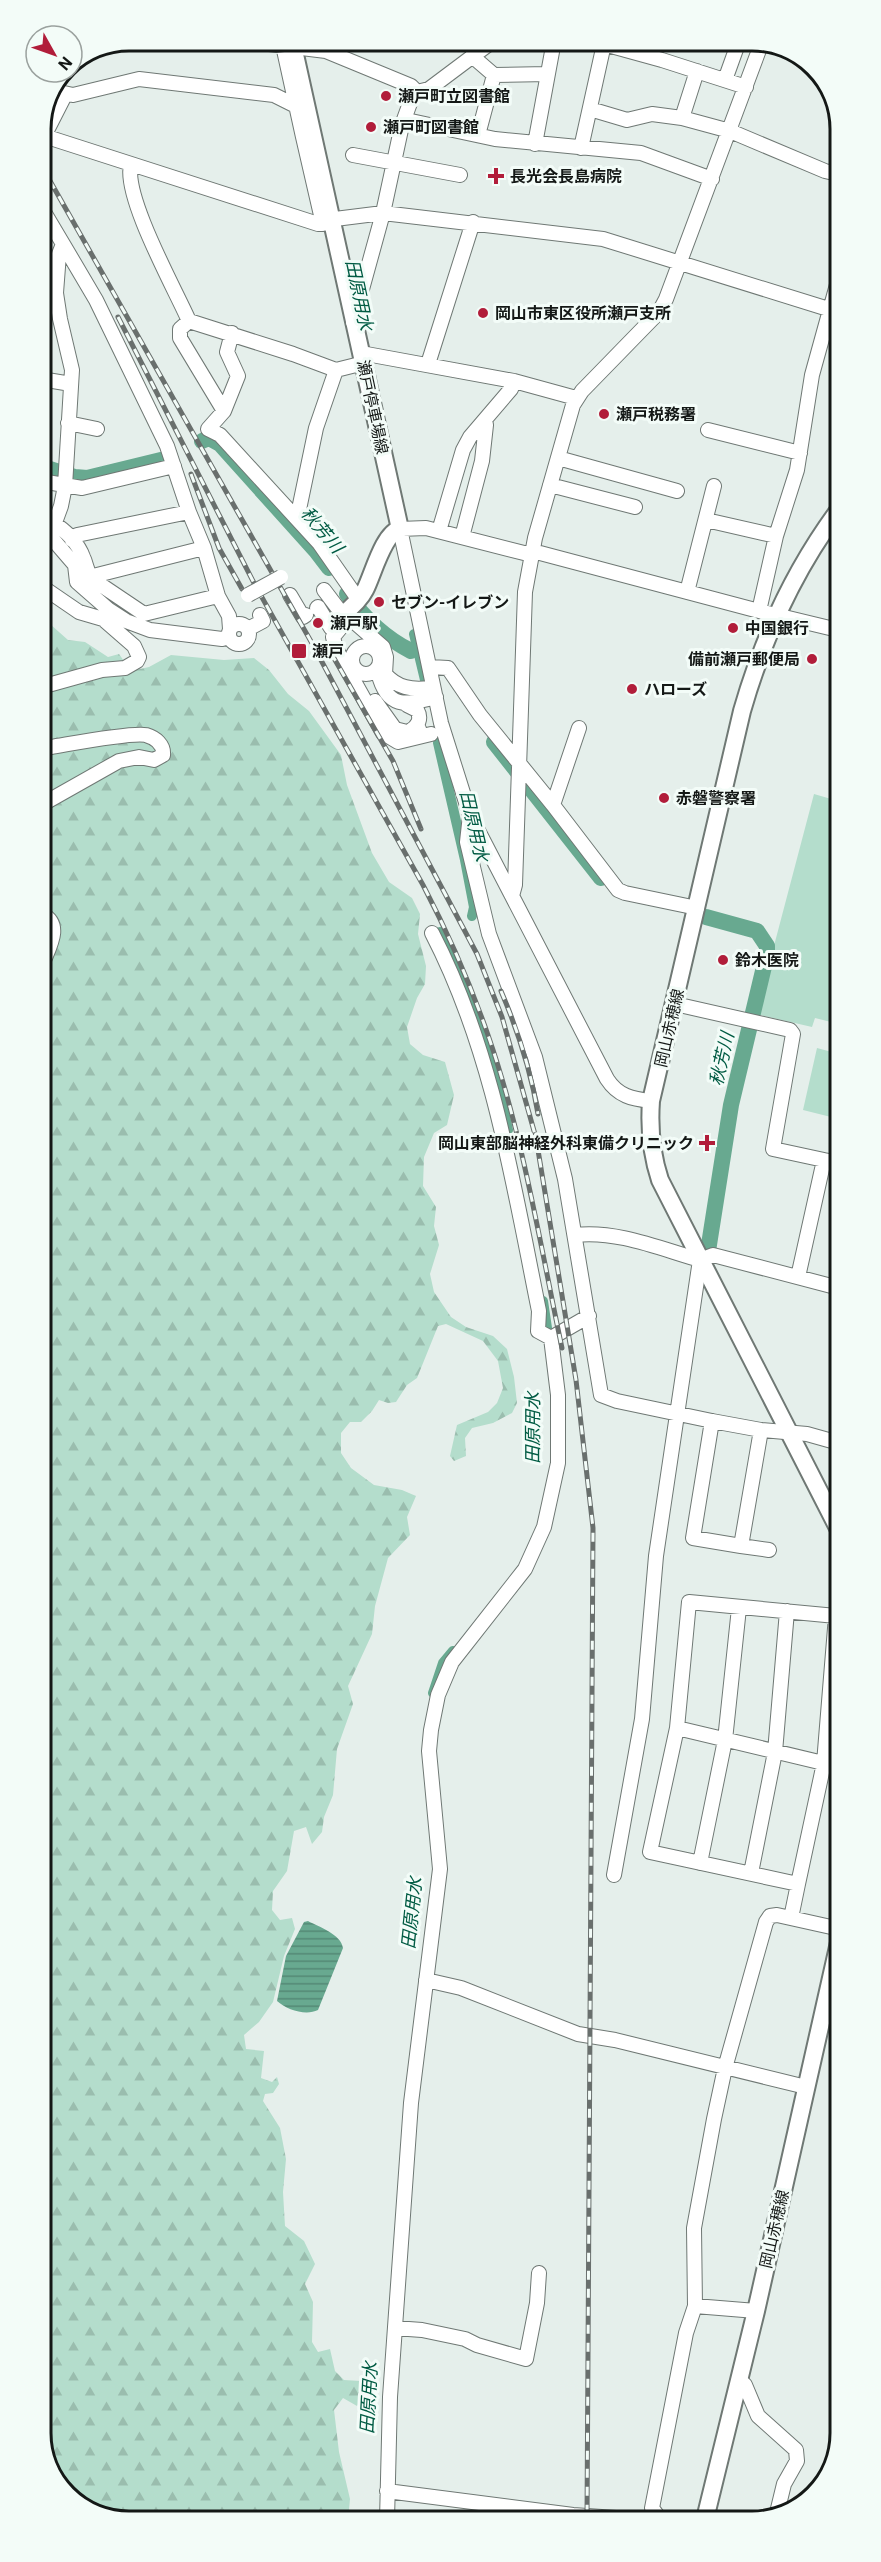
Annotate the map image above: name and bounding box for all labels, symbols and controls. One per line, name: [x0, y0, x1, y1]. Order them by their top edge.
north arrow: [24, 24, 84, 84]
text: N: [54, 53, 76, 74]
place label: 瀬戸町立図書館: [398, 87, 510, 106]
marker: 瀬戸町立図書館: [379, 89, 393, 103]
place label: 瀬戸町図書館: [383, 118, 479, 137]
marker: 瀬戸町図書館: [364, 120, 378, 134]
marker: 長光会長島病院: [487, 167, 505, 185]
place label: 長光会長島病院: [510, 167, 622, 186]
water label: 田原用水: [342, 257, 378, 334]
place label: 岡山市東区役所瀬戸支所: [495, 304, 671, 323]
marker: 岡山市東区役所瀬戸支所: [476, 306, 490, 320]
street label: 瀬戸停車場線: [353, 358, 392, 456]
place label: 瀬戸税務署: [616, 405, 696, 424]
marker: 瀬戸税務署: [597, 407, 611, 421]
water label: 秋芳川: [297, 502, 349, 559]
place label: セブン-イレブン: [391, 593, 509, 612]
marker: セブン-イレブン: [372, 595, 386, 609]
place label: 瀬戸駅: [330, 614, 378, 633]
marker: 瀬戸駅: [311, 616, 325, 630]
place label: 中国銀行: [745, 619, 809, 638]
marker: 中国銀行: [726, 621, 740, 635]
marker: 瀬戸: [290, 642, 308, 660]
place label: 瀬戸: [312, 642, 344, 661]
place label: 備前瀬戸郵便局: [688, 650, 800, 669]
marker: 備前瀬戸郵便局: [805, 652, 819, 666]
place label: ハローズ: [644, 680, 707, 699]
marker: ハローズ: [625, 682, 639, 696]
water label: 田原用水: [456, 788, 493, 865]
place label: 赤磐警察署: [676, 789, 756, 808]
marker: 赤磐警察署: [657, 791, 671, 805]
place label: 鈴木医院: [735, 951, 799, 970]
marker: 鈴木医院: [716, 953, 730, 967]
street label: 岡山赤穂線: [651, 987, 688, 1069]
water label: 秋芳川: [705, 1028, 738, 1088]
place label: 岡山東部脳神経外科東備クリニック: [438, 1134, 694, 1153]
marker: 岡山東部脳神経外科東備クリニック: [698, 1134, 716, 1152]
water label: 田原用水: [522, 1390, 543, 1464]
water label: 田原用水: [397, 1874, 426, 1950]
street label: 岡山赤穂線: [756, 2188, 793, 2270]
water label: 田原用水: [356, 2359, 381, 2434]

